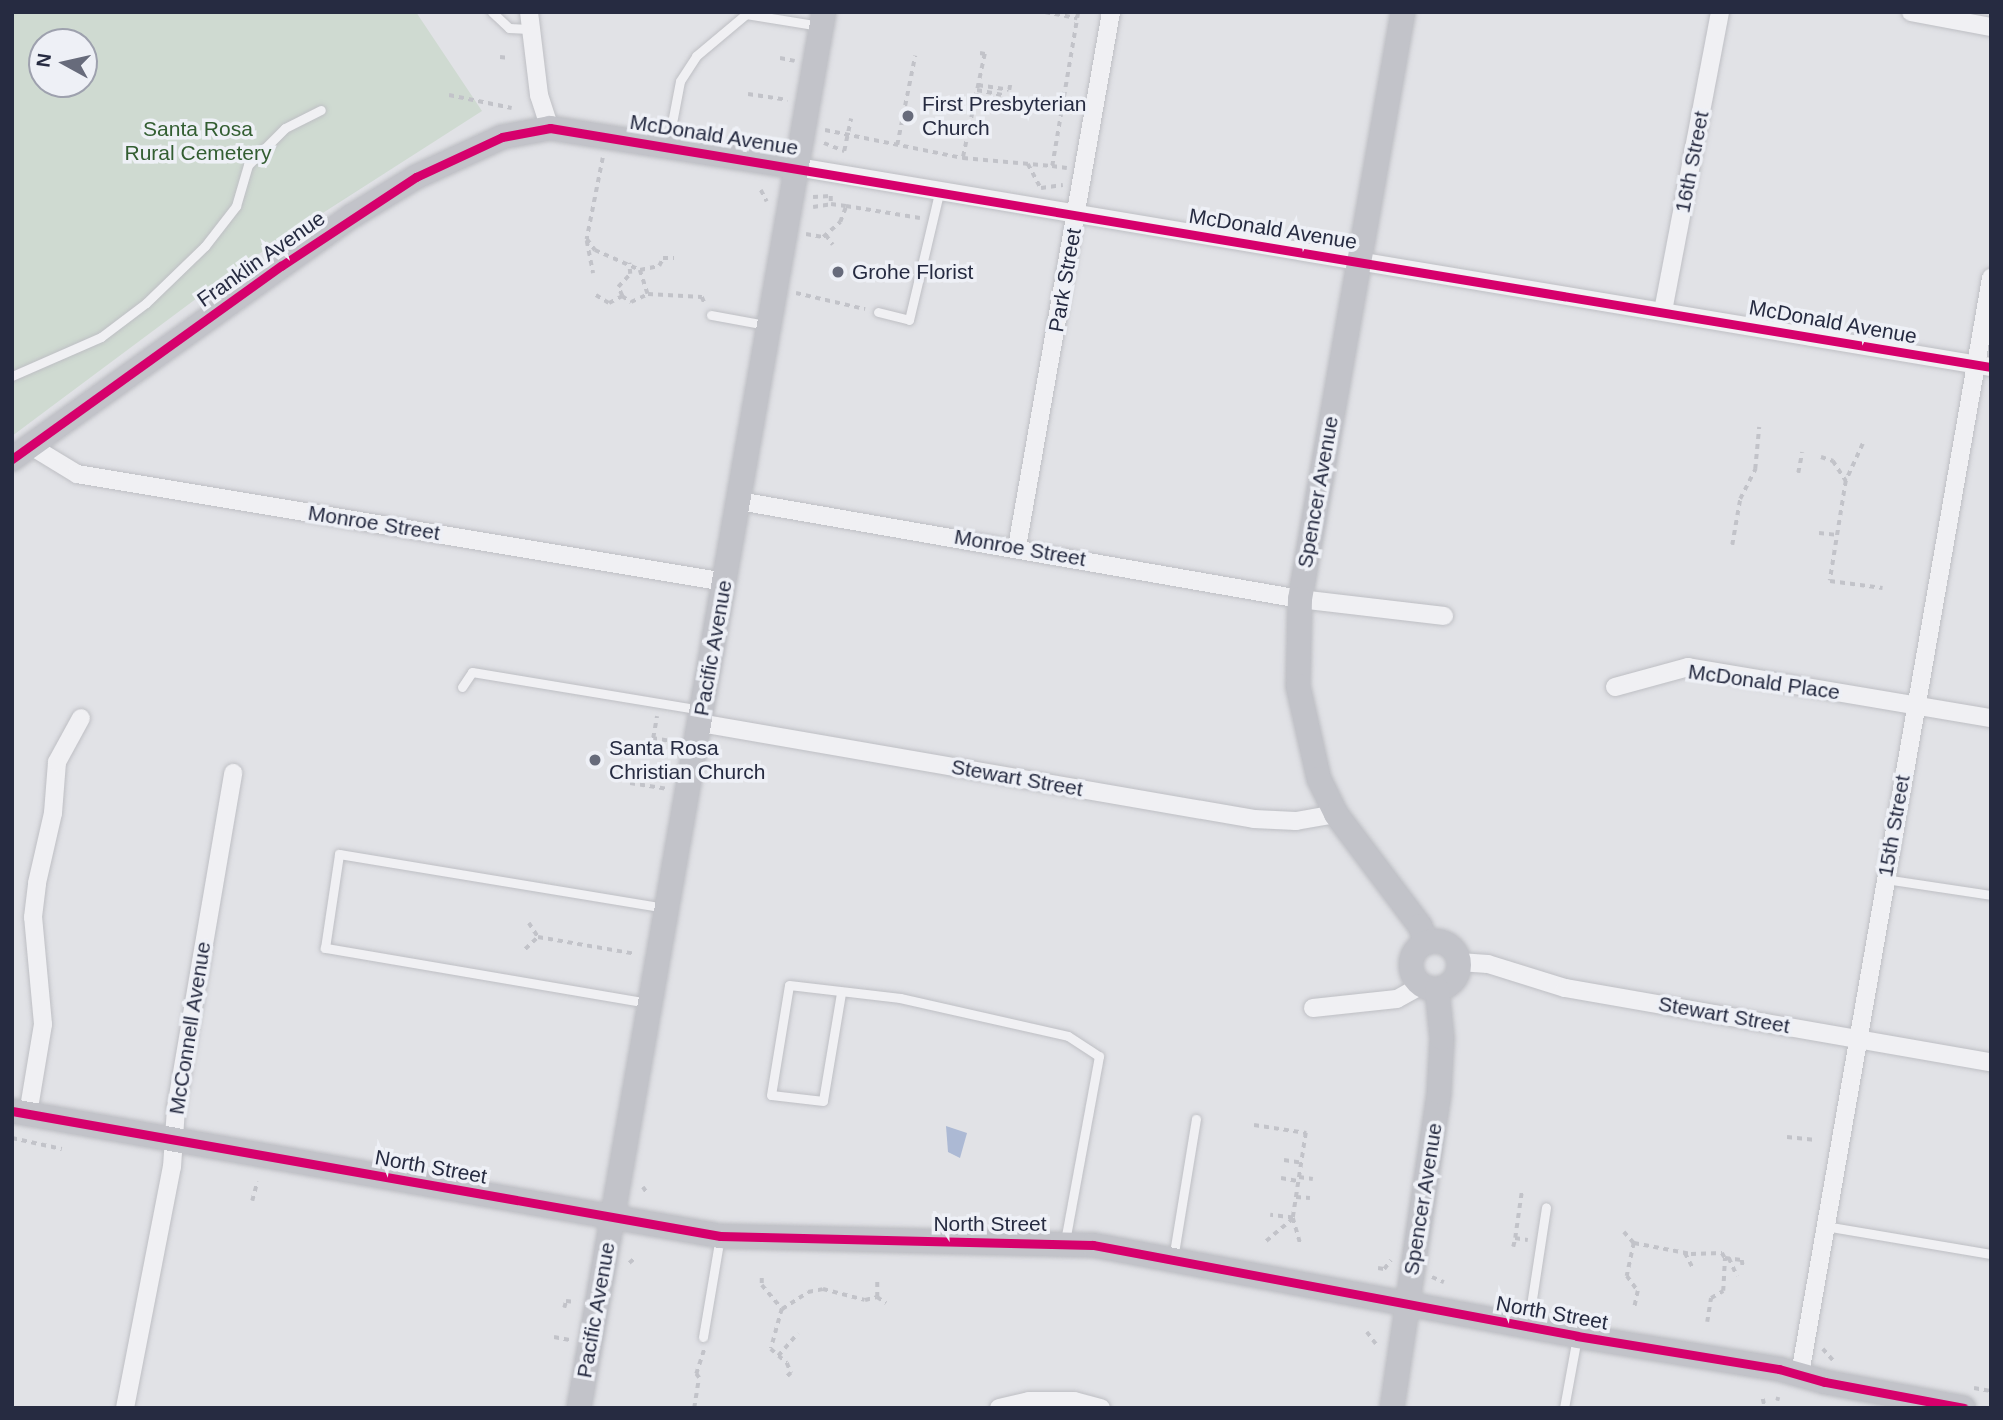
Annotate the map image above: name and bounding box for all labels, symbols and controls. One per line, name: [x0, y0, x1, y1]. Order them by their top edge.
north arrow: [28, 28, 98, 98]
text: N: [32, 52, 55, 69]
place label: First Presbyterian Church: [922, 91, 1087, 141]
marker: First Presbyterian Church: [900, 108, 916, 124]
street label: McDonald Avenue: [627, 109, 801, 161]
street label: 16th Street: [1670, 109, 1714, 215]
park label: Santa Rosa Rural Cemetery: [124, 116, 272, 166]
street label: McDonald Avenue: [1186, 203, 1360, 255]
street label: Franklin Avenue: [192, 205, 330, 313]
street label: Park Street: [1043, 226, 1087, 334]
place label: Grohe Florist: [852, 259, 973, 285]
marker: Grohe Florist: [830, 264, 846, 280]
street label: McDonald Avenue: [1747, 295, 1919, 349]
street label: Spencer Avenue: [1292, 414, 1344, 570]
street label: Monroe Street: [306, 500, 442, 546]
street label: Monroe Street: [952, 524, 1088, 572]
street label: Pacific Avenue: [689, 578, 737, 718]
street label: McDonald Place: [1687, 659, 1841, 705]
place label: Santa Rosa Christian Church: [609, 735, 765, 785]
marker: Santa Rosa Christian Church: [587, 752, 603, 768]
street label: Stewart Street: [949, 754, 1085, 802]
street label: 15th Street: [1873, 773, 1915, 879]
street label: McConnell Avenue: [164, 939, 216, 1117]
street label: Stewart Street: [1656, 991, 1792, 1039]
street label: Spencer Avenue: [1398, 1121, 1448, 1277]
street label: North Street: [373, 1145, 489, 1189]
street label: North Street: [933, 1211, 1047, 1237]
street label: Pacific Avenue: [572, 1240, 620, 1380]
street label: North Street: [1494, 1291, 1610, 1335]

